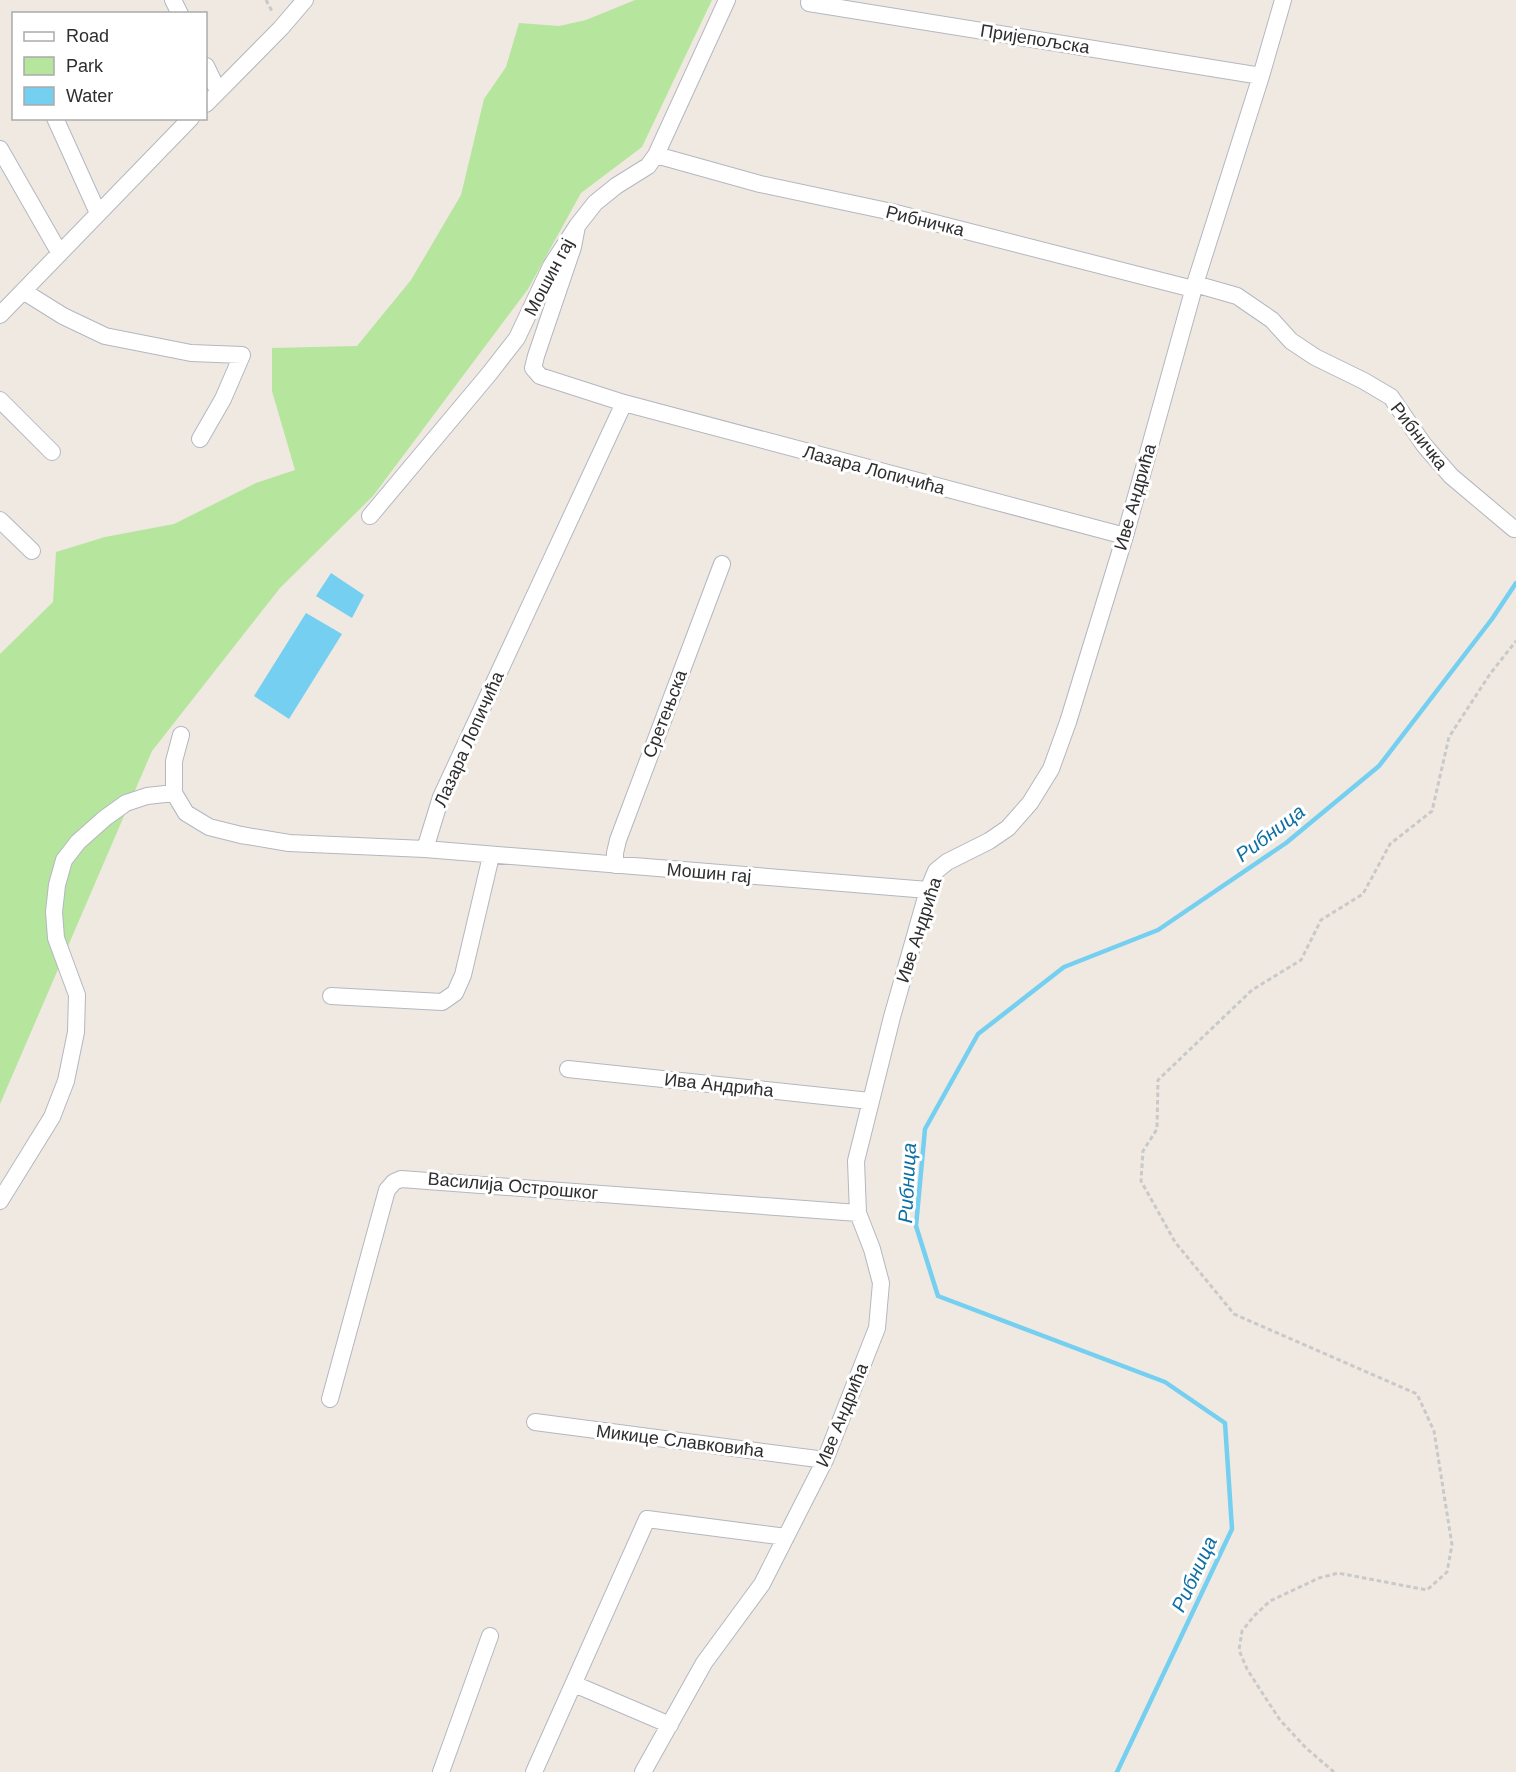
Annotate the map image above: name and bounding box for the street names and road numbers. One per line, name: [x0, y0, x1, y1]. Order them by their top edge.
street label: Пријепољска: [979, 20, 1092, 58]
street label: Рибничка: [884, 202, 967, 241]
street label: Мошин гај: [520, 235, 578, 319]
street label: Рибничка: [1386, 398, 1452, 474]
street label: Лазара Лопичића: [801, 441, 948, 499]
street label: Иве Андрића: [1110, 441, 1160, 553]
street label: Сретењска: [639, 666, 691, 761]
street label: Лазара Лопичића: [430, 667, 508, 810]
street label: Мошин гај: [666, 859, 752, 887]
street label: Иве Андрића: [893, 874, 946, 985]
street label: Ива Андрића: [663, 1069, 776, 1101]
street label: Василија Острошког: [427, 1169, 599, 1203]
street label: Иве Андрића: [812, 1359, 872, 1470]
street label: Микице Славковића: [595, 1421, 766, 1461]

